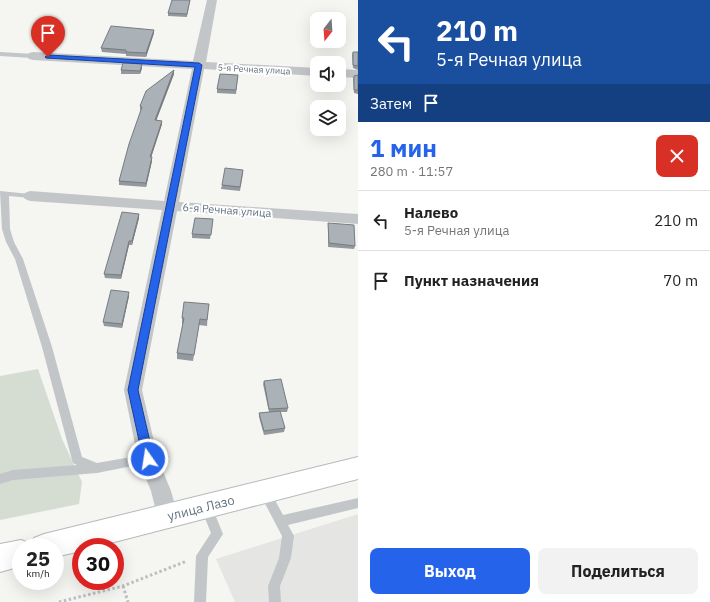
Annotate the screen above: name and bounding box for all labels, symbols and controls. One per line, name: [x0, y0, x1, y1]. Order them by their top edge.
north arrow: [310, 12, 346, 48]
map controls: [310, 12, 346, 136]
text: 210 m: [436, 12, 518, 49]
pin: [31, 16, 65, 57]
icon: left: [370, 16, 422, 68]
icon: arrive: [37, 22, 59, 44]
text: 5-я Речная улица: [436, 48, 582, 71]
button: sound: [310, 56, 346, 92]
street label: 5-я Речная улица: [217, 62, 291, 76]
icon: arrive: [420, 92, 442, 114]
text: Затем: [370, 94, 412, 113]
button: layers: [310, 100, 346, 136]
text: 1 мин: [370, 132, 437, 164]
button: close: [656, 135, 698, 177]
text: 280 m · 11:57: [370, 163, 453, 180]
street label: 6-я Речная улица: [182, 200, 272, 220]
text: Налево: [404, 203, 458, 222]
icon: left: [370, 210, 392, 232]
text: 210 m: [654, 211, 698, 230]
text: 5-я Речная улица: [404, 222, 509, 239]
icon: arrive: [370, 270, 392, 292]
text: Пункт назначения: [404, 271, 539, 290]
text: 70 m: [663, 271, 698, 290]
position arrow: [127, 438, 169, 480]
street label: улица Лазо: [166, 491, 236, 525]
speed limit sign: 30: [72, 538, 124, 590]
text: 25: [26, 545, 50, 572]
button: Выход: [370, 548, 530, 594]
button: Поделиться: [538, 548, 698, 594]
text: km/h: [26, 567, 50, 580]

